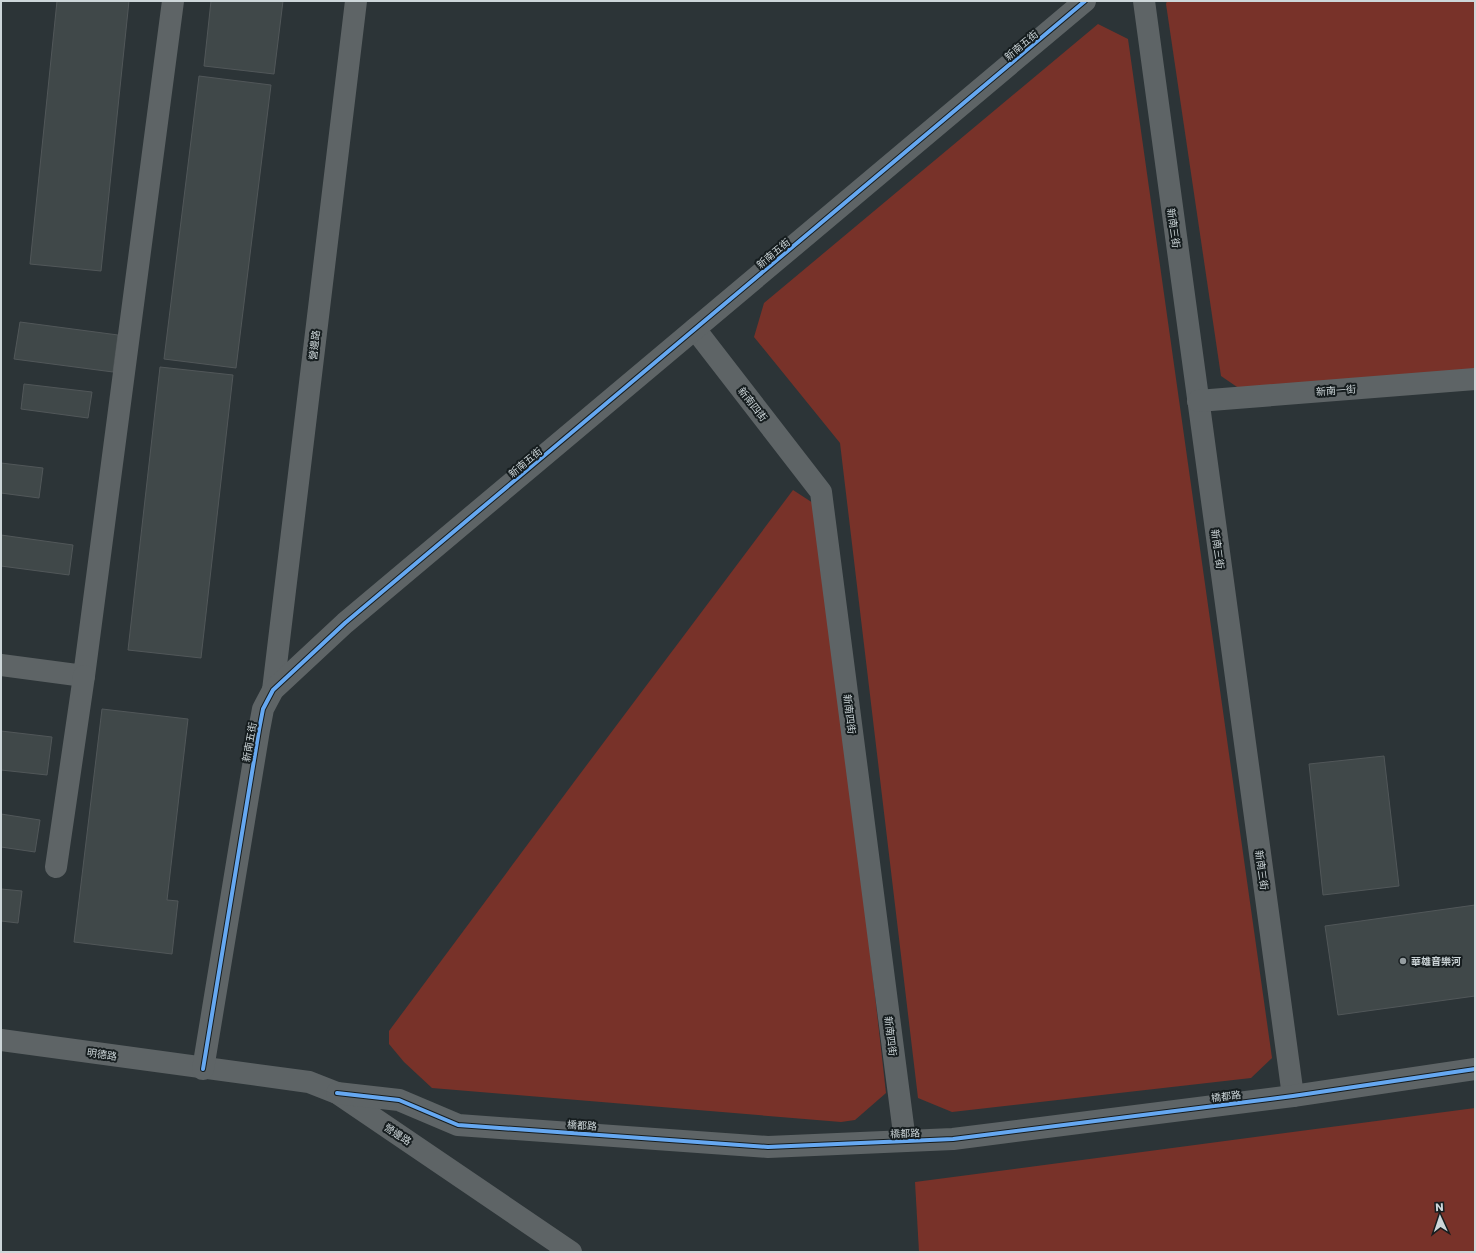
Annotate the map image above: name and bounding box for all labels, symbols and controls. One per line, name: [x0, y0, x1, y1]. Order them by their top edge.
street label: 新南五街: [1001, 27, 1041, 64]
street label: 新南三街: [1163, 207, 1184, 249]
street label: 新南五街: [753, 235, 793, 272]
street label: 營邊路: [305, 329, 324, 361]
street label: 新南一街: [1316, 382, 1357, 399]
street label: 新南四街: [734, 384, 771, 425]
street label: 新南五街: [505, 444, 545, 481]
street label: 新南三街: [1207, 528, 1228, 570]
street label: 新南四街: [840, 693, 859, 735]
street label: 新南五街: [239, 721, 260, 763]
street label: 新南三街: [1251, 849, 1272, 891]
place label: 華雄音樂河: [1411, 954, 1461, 969]
marker: 華雄音樂河: [1398, 956, 1408, 966]
street label: 新南四街: [881, 1015, 900, 1057]
street label: 明德路: [86, 1045, 118, 1064]
street label: 橋都路: [1210, 1087, 1242, 1106]
street label: 橋都路: [566, 1117, 597, 1134]
street label: 營邊路: [381, 1120, 414, 1149]
street label: 橋都路: [890, 1125, 920, 1142]
north arrow: [1420, 1197, 1460, 1237]
text: N: [1435, 1199, 1444, 1215]

